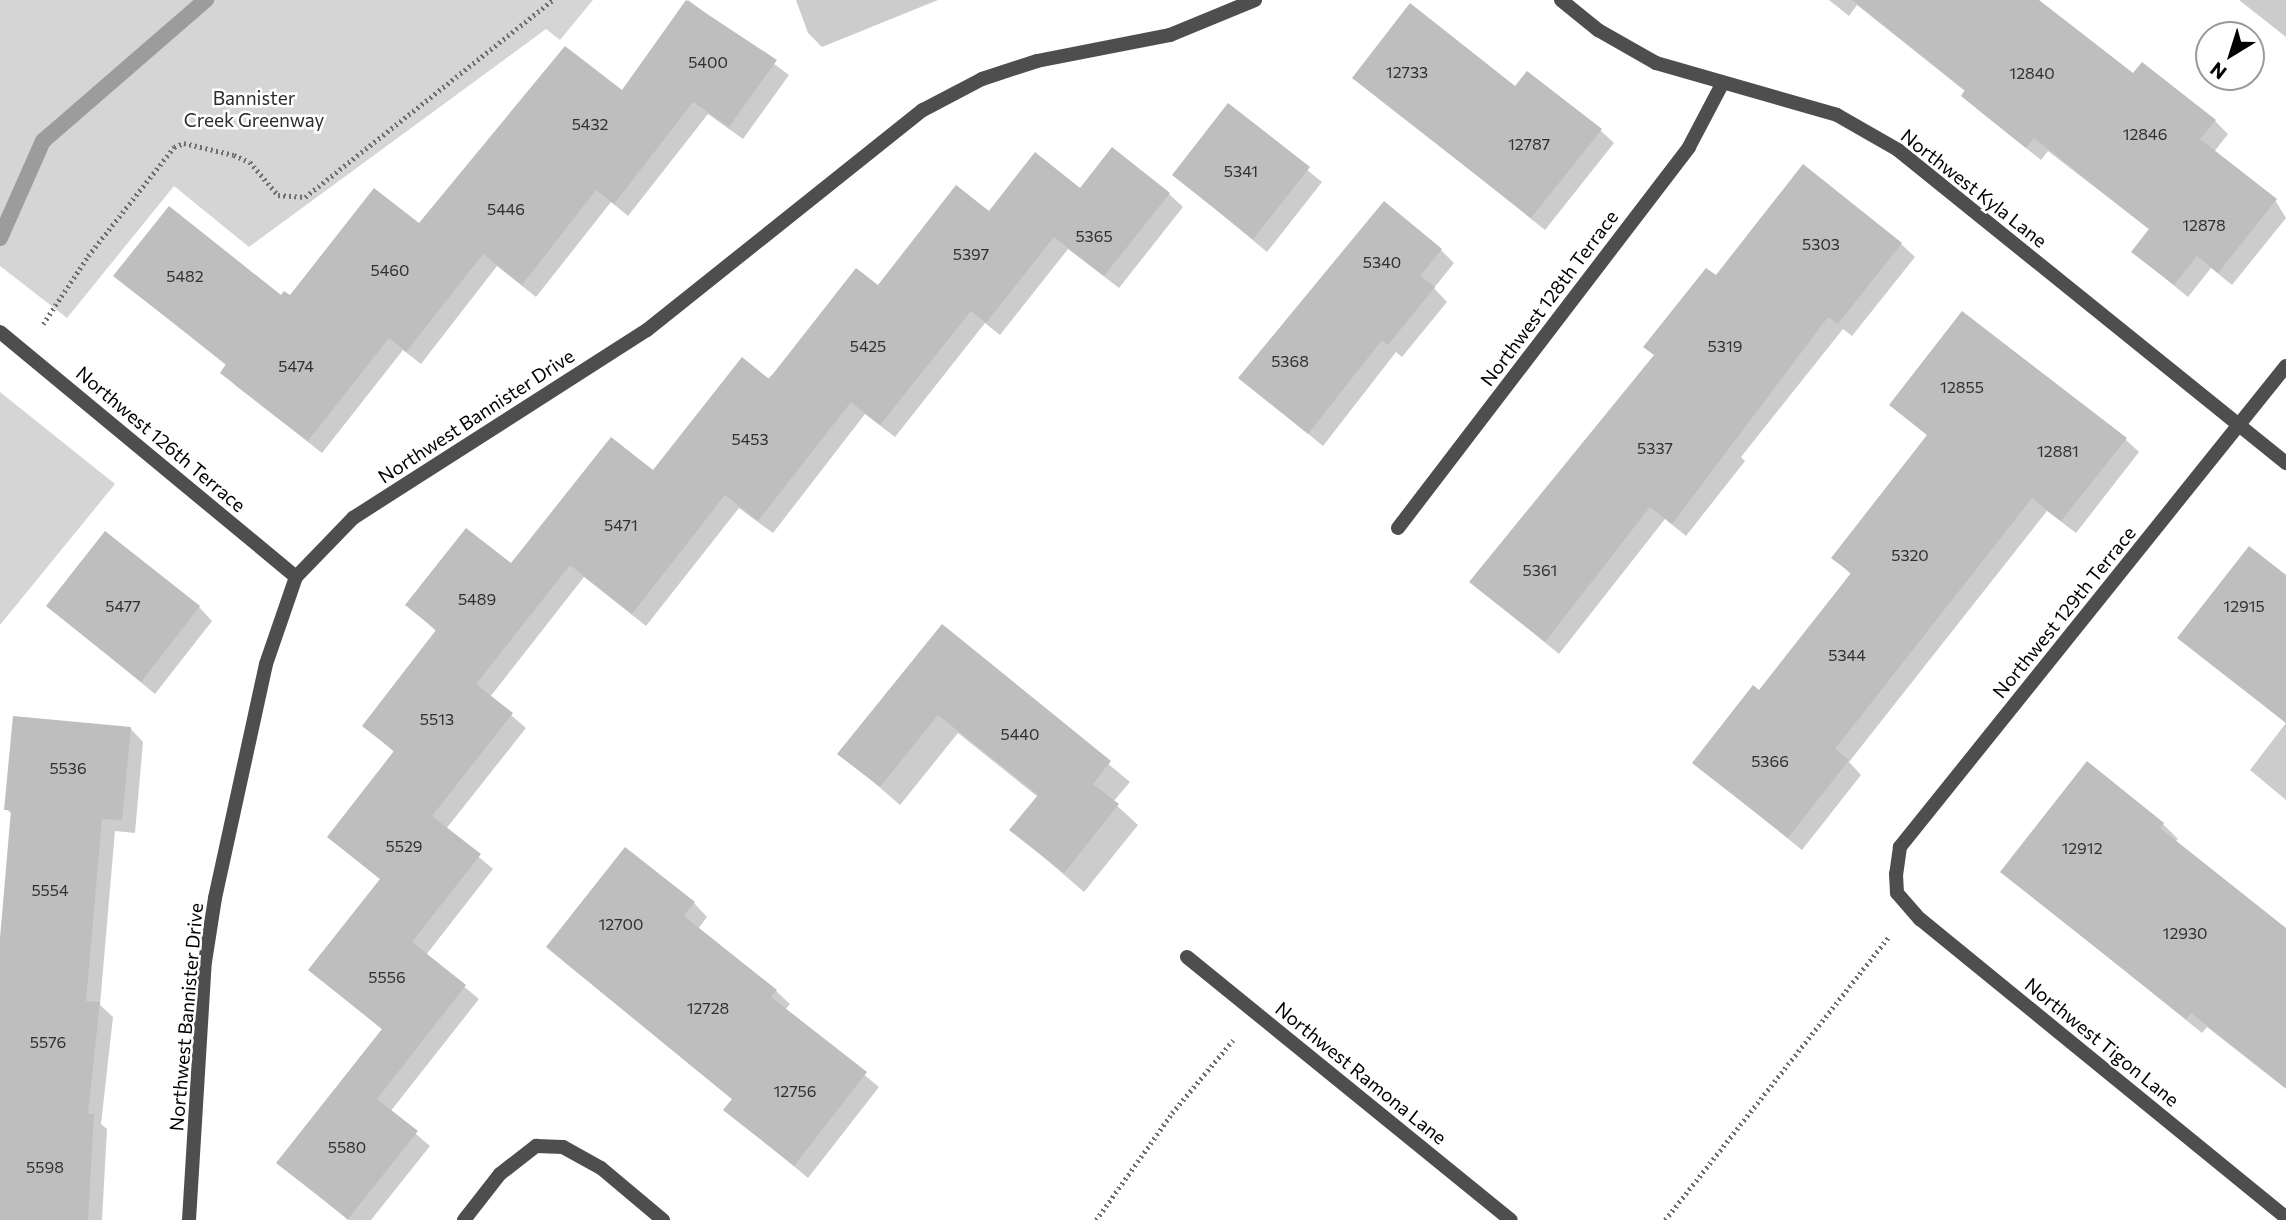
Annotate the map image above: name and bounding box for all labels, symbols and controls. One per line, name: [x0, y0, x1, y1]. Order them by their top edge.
north arrow: [2195, 21, 2265, 91]
house number: 5400: [688, 52, 728, 72]
text: N: [2205, 58, 2231, 85]
house number: 12733: [1386, 62, 1428, 82]
house number: 12840: [2009, 63, 2055, 83]
park label: Bannister Creek Greenway: [184, 87, 324, 131]
house number: 5432: [572, 114, 608, 134]
street label: Northwest Kyla Lane: [1897, 124, 2051, 252]
house number: 12846: [2123, 124, 2167, 144]
house number: 12787: [1508, 134, 1550, 154]
house number: 5341: [1224, 161, 1258, 181]
house number: 5446: [487, 199, 525, 219]
street label: Northwest 128th Terrace: [1475, 206, 1623, 390]
house number: 12878: [2182, 215, 2226, 235]
house number: 5365: [1075, 226, 1113, 246]
house number: 5303: [1802, 234, 1840, 254]
house number: 5397: [953, 244, 989, 264]
house number: 5340: [1363, 252, 1401, 272]
house number: 5460: [371, 260, 409, 280]
house number: 5482: [166, 266, 204, 286]
house number: 5425: [850, 336, 886, 356]
house number: 5319: [1708, 336, 1742, 356]
street label: Northwest Bannister Drive: [374, 344, 578, 488]
house number: 5368: [1271, 351, 1309, 371]
house number: 5474: [278, 356, 314, 376]
street label: Northwest 126th Terrace: [72, 361, 250, 517]
house number: 12855: [1940, 377, 1984, 397]
house number: 5453: [731, 429, 769, 449]
house number: 5337: [1637, 438, 1673, 458]
house number: 12881: [2037, 441, 2079, 461]
house number: 5471: [604, 515, 638, 535]
street label: Northwest 129th Terrace: [1988, 522, 2140, 702]
house number: 5320: [1891, 545, 1929, 565]
house number: 5361: [1523, 560, 1557, 580]
house number: 5489: [458, 589, 496, 609]
house number: 5477: [105, 596, 141, 616]
house number: 12915: [2223, 596, 2265, 616]
house number: 5344: [1828, 645, 1866, 665]
house number: 5513: [420, 709, 454, 729]
house number: 5440: [1001, 724, 1039, 744]
house number: 5366: [1751, 751, 1789, 771]
house number: 5536: [49, 758, 87, 778]
house number: 5529: [386, 836, 422, 856]
house number: 12912: [2061, 838, 2103, 858]
house number: 5554: [31, 880, 69, 900]
street label: Northwest Bannister Drive: [165, 902, 207, 1132]
house number: 12700: [599, 914, 643, 934]
house number: 12930: [2163, 923, 2207, 943]
house number: 5556: [368, 967, 406, 987]
street label: Northwest Tigon Lane: [2020, 973, 2184, 1111]
street label: Northwest Ramona Lane: [1271, 997, 1451, 1149]
house number: 12728: [687, 998, 729, 1018]
house number: 5576: [30, 1032, 66, 1052]
house number: 12756: [774, 1081, 816, 1101]
house number: 5580: [328, 1137, 366, 1157]
house number: 5598: [26, 1157, 64, 1177]

